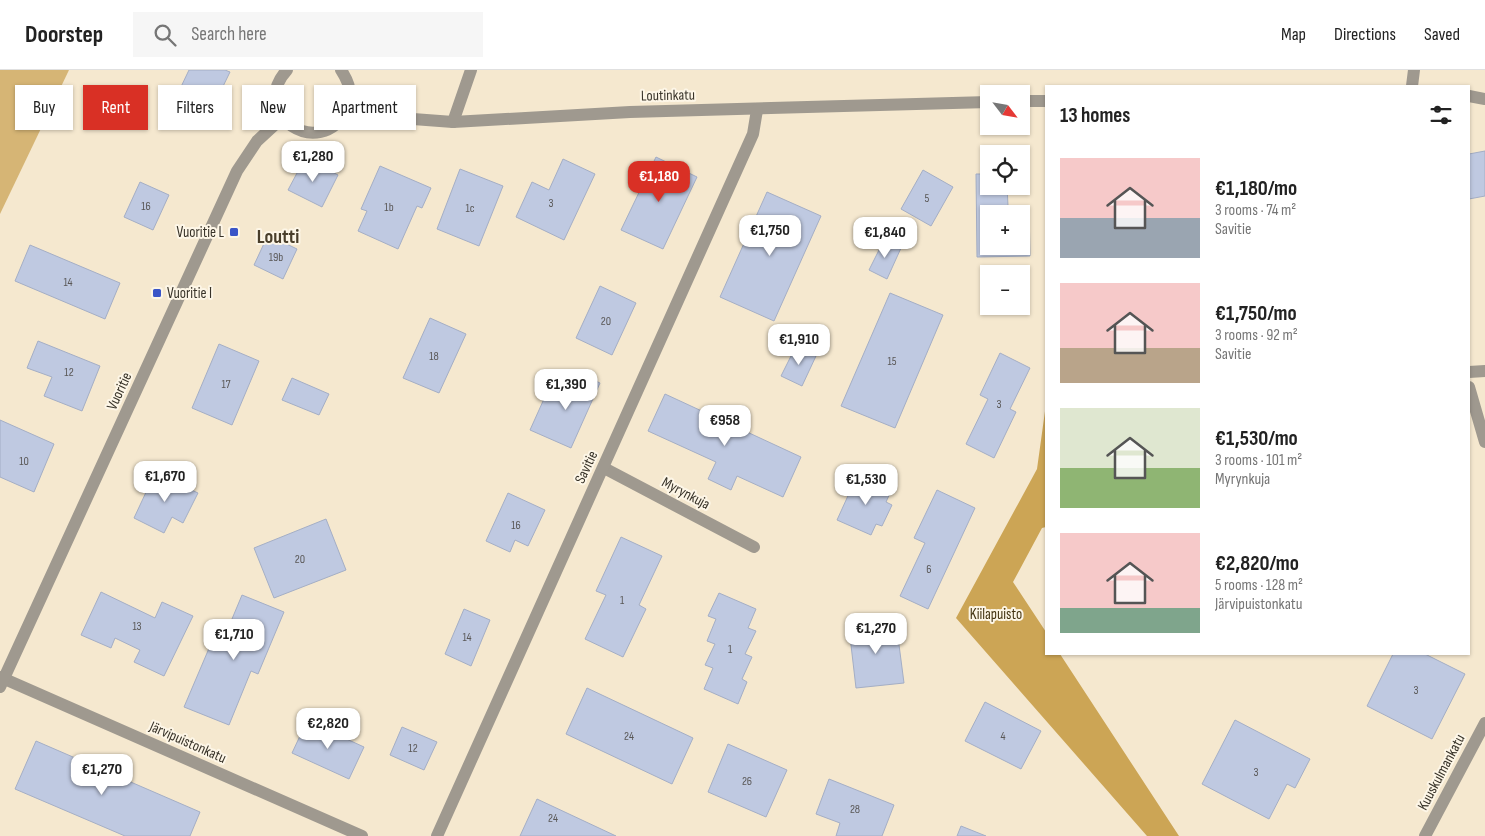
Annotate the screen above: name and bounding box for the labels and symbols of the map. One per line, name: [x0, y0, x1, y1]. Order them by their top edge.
north arrow: [980, 85, 1030, 135]
street label: Loutinkatu: [641, 86, 695, 105]
pin: €1,280: [272, 140, 354, 183]
pin: €1,180: [618, 160, 700, 203]
house number: 5: [925, 191, 930, 206]
house number: 3: [548, 196, 554, 211]
house number: 16: [141, 199, 151, 214]
house number: 1b: [384, 200, 394, 215]
house number: 1c: [465, 201, 475, 216]
pin: €1,750: [729, 214, 811, 257]
pin: €1,840: [844, 216, 926, 259]
place label: Vuoritie L: [177, 223, 224, 242]
district label: Loutti: [257, 225, 299, 249]
marker: Vuoritie L: [228, 226, 240, 238]
house number: 19b: [269, 250, 283, 265]
house number: 14: [63, 275, 73, 290]
place label: Vuoritie I: [167, 284, 212, 303]
marker: Vuoritie I: [151, 287, 163, 299]
house number: 20: [601, 314, 611, 329]
pin: €1,910: [758, 324, 840, 366]
house number: 18: [429, 349, 439, 364]
house number: 15: [887, 354, 897, 369]
house number: 12: [64, 365, 74, 380]
pin: €1,390: [525, 368, 607, 411]
street label: Vuoritie: [102, 369, 136, 413]
house number: 17: [222, 377, 231, 392]
house number: 3: [996, 397, 1002, 412]
pin: €958: [695, 404, 755, 447]
street label: Savitie: [571, 448, 602, 487]
house number: 10: [19, 454, 29, 469]
pin: €1,670: [124, 460, 206, 503]
pin: €1,530: [825, 464, 907, 506]
street label: Myrynkuja: [658, 473, 713, 514]
house number: 16: [511, 518, 521, 533]
house number: 20: [295, 552, 305, 567]
house number: 6: [926, 562, 932, 577]
house number: 1: [620, 593, 625, 608]
park label: Kiilapuisto: [970, 605, 1022, 624]
pin: €1,270: [835, 612, 917, 655]
pin: €1,710: [193, 618, 275, 661]
house number: 13: [132, 619, 142, 634]
house number: 14: [462, 630, 472, 645]
house number: 1: [728, 642, 733, 657]
house number: 3: [1413, 683, 1419, 698]
pin: €2,820: [287, 708, 369, 750]
street label: Järvipuistonkatu: [146, 717, 229, 768]
house number: 24: [624, 729, 634, 744]
house number: 4: [1000, 729, 1006, 744]
street label: Kuuskulmankatu: [1413, 731, 1469, 814]
house number: 12: [408, 741, 418, 756]
pin: €1,270: [61, 754, 143, 796]
house number: 3: [1253, 765, 1259, 780]
house number: 26: [742, 774, 752, 789]
house number: 28: [850, 802, 860, 817]
house number: 24: [548, 811, 558, 826]

